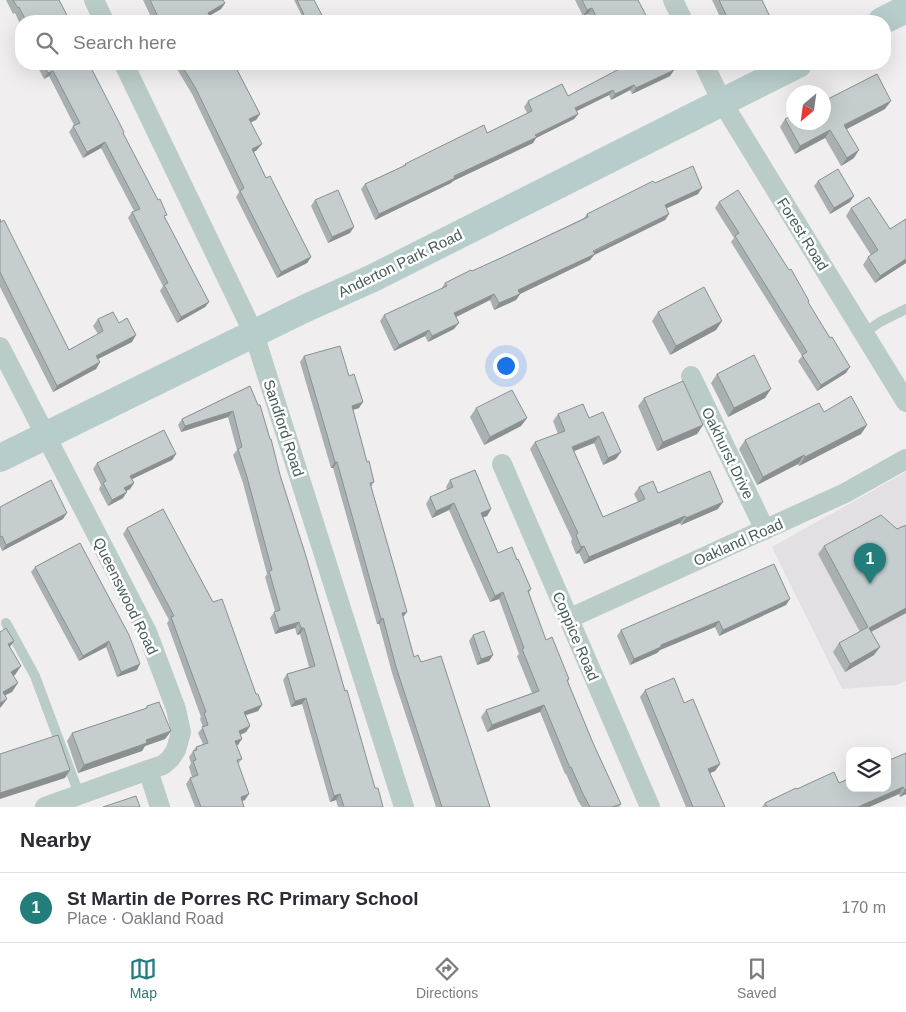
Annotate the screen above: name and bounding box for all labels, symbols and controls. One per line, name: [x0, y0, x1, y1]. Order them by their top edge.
search box: [15, 15, 891, 70]
icon: search: [33, 29, 61, 57]
text: Search here: [73, 32, 177, 53]
north arrow: [786, 85, 831, 130]
street label: Forest Road: [774, 194, 832, 274]
street label: Anderton Park Road: [335, 226, 465, 300]
your location: [493, 353, 519, 379]
street label: Sandford Road: [260, 377, 308, 479]
street label: Oakhurst Drive: [698, 404, 758, 502]
street label: Oakland Road: [691, 515, 785, 569]
street label: Queenswood Road: [90, 535, 162, 657]
pin: 1: [854, 543, 886, 584]
street label: Coppice Road: [550, 589, 602, 683]
map controls: [846, 747, 891, 792]
button: layers: [846, 747, 891, 792]
text: Nearby: [20, 828, 91, 851]
text: St Martin de Porres RC Primary School: [67, 888, 419, 909]
text: 1: [32, 899, 40, 916]
text: 170 m: [842, 899, 886, 916]
text: Place · Oakland Road: [67, 910, 224, 927]
tab: Map: [129, 955, 157, 1001]
tab: Directions: [416, 955, 478, 1001]
tab: Saved: [737, 955, 777, 1001]

